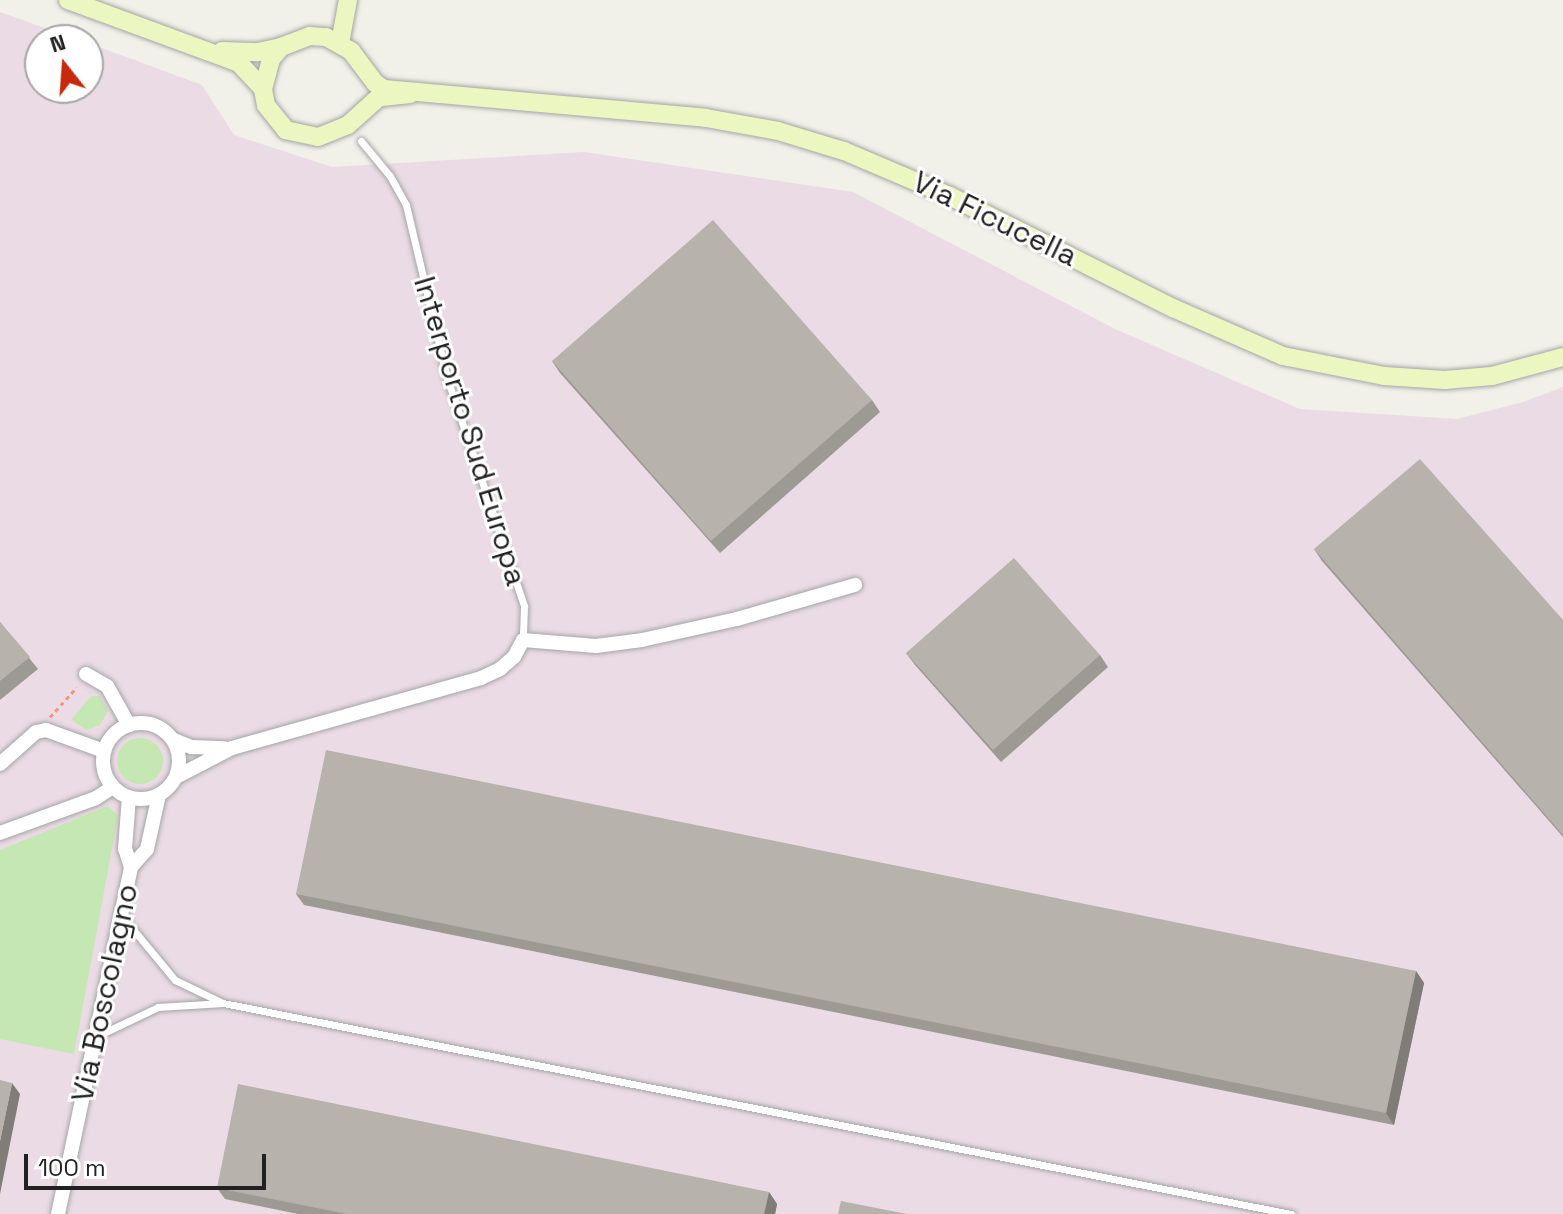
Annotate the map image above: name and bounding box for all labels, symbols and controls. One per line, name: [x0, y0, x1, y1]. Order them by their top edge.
north arrow: [24, 24, 104, 104]
text: N: [46, 27, 69, 59]
street label: Via Ficucella: [907, 164, 1083, 274]
street label: Interporto Sud Europa: [406, 272, 534, 590]
street label: Via Boscolagno: [64, 881, 146, 1105]
scale bar: [28, 1138, 270, 1188]
text: 100 m: [38, 1152, 106, 1183]

